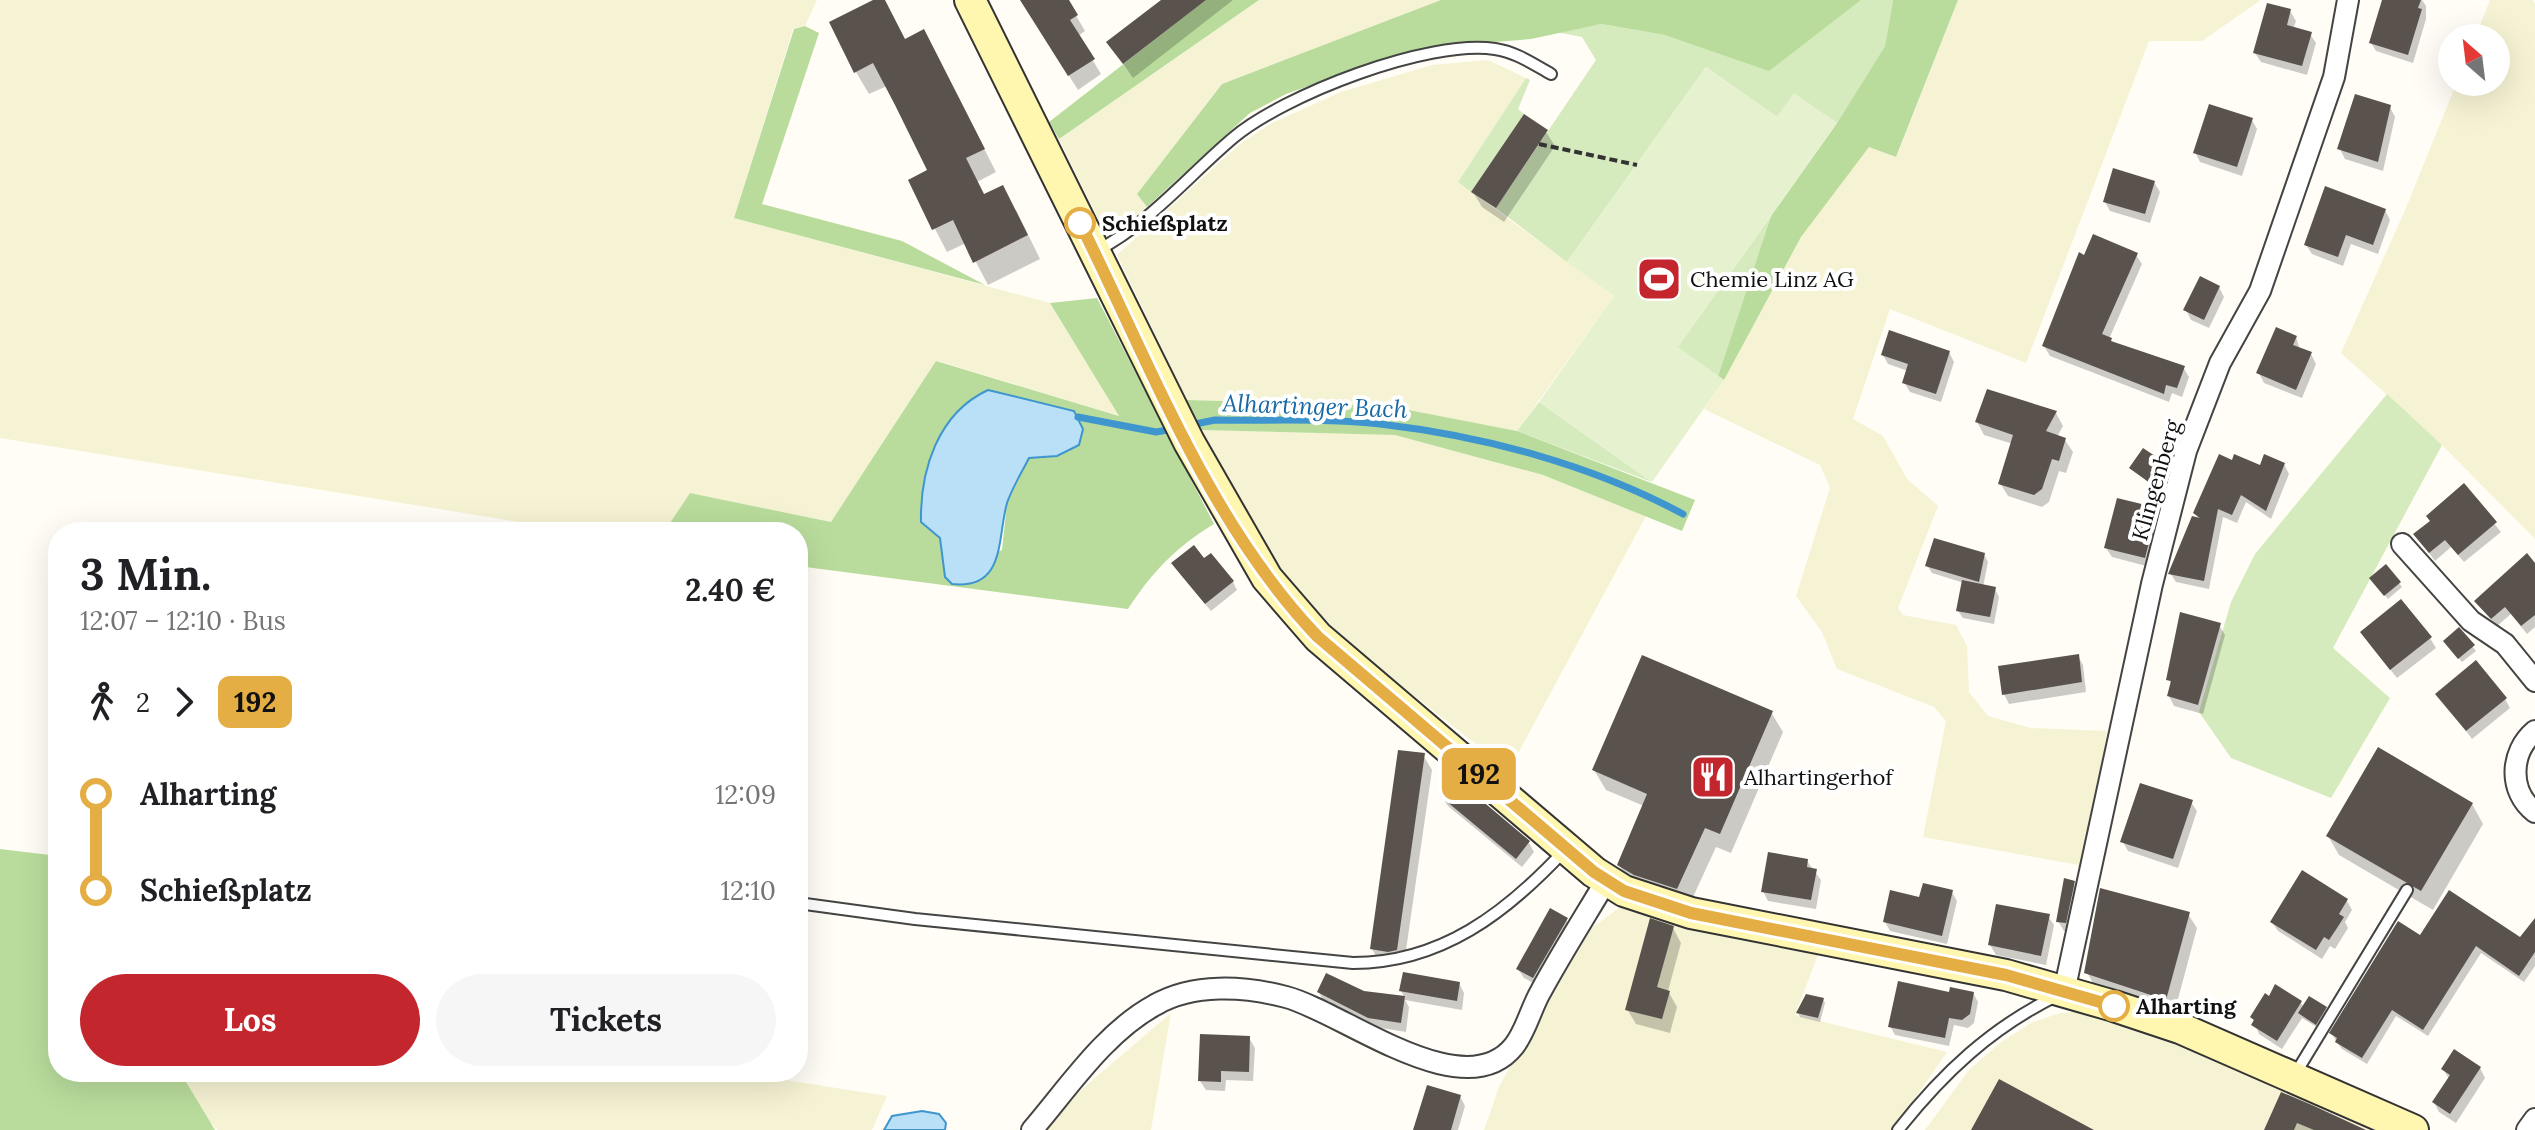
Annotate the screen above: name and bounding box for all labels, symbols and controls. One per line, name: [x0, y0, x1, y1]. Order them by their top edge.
north arrow: [2438, 24, 2510, 96]
map controls: [2438, 24, 2510, 96]
marker: Schießplatz: [1065, 208, 1095, 238]
place label: Schießplatz: [1102, 209, 1228, 237]
sports icon: Chemie Linz AG: [1635, 255, 1683, 303]
place label: Chemie Linz AG: [1690, 265, 1854, 293]
water label: Alhartinger Bach: [1221, 387, 1408, 425]
street label: Klingenberg: [2125, 416, 2187, 544]
text: 3 Min.: [80, 546, 211, 602]
text: 2.40 €: [685, 571, 776, 609]
text: 12:07 – 12:10 · Bus: [80, 604, 286, 637]
icon: walk: [80, 680, 124, 724]
icon: forward: [162, 680, 206, 724]
text: 192: [234, 684, 276, 720]
text: 2: [136, 686, 150, 719]
line badge: 192: [1433, 748, 1525, 800]
restaurant icon: Alhartingerhof: [1689, 753, 1737, 801]
text: 192: [1458, 756, 1500, 792]
place label: Alhartingerhof: [1743, 763, 1894, 791]
text: Alharting: [140, 775, 276, 813]
text: 12:09: [715, 778, 776, 811]
text: Schießplatz: [140, 871, 312, 909]
text: 12:10: [720, 874, 776, 907]
button: Los: [80, 974, 420, 1066]
button: Tickets: [436, 974, 776, 1066]
marker: Alharting: [2099, 991, 2129, 1021]
place label: Alharting: [2136, 992, 2237, 1020]

